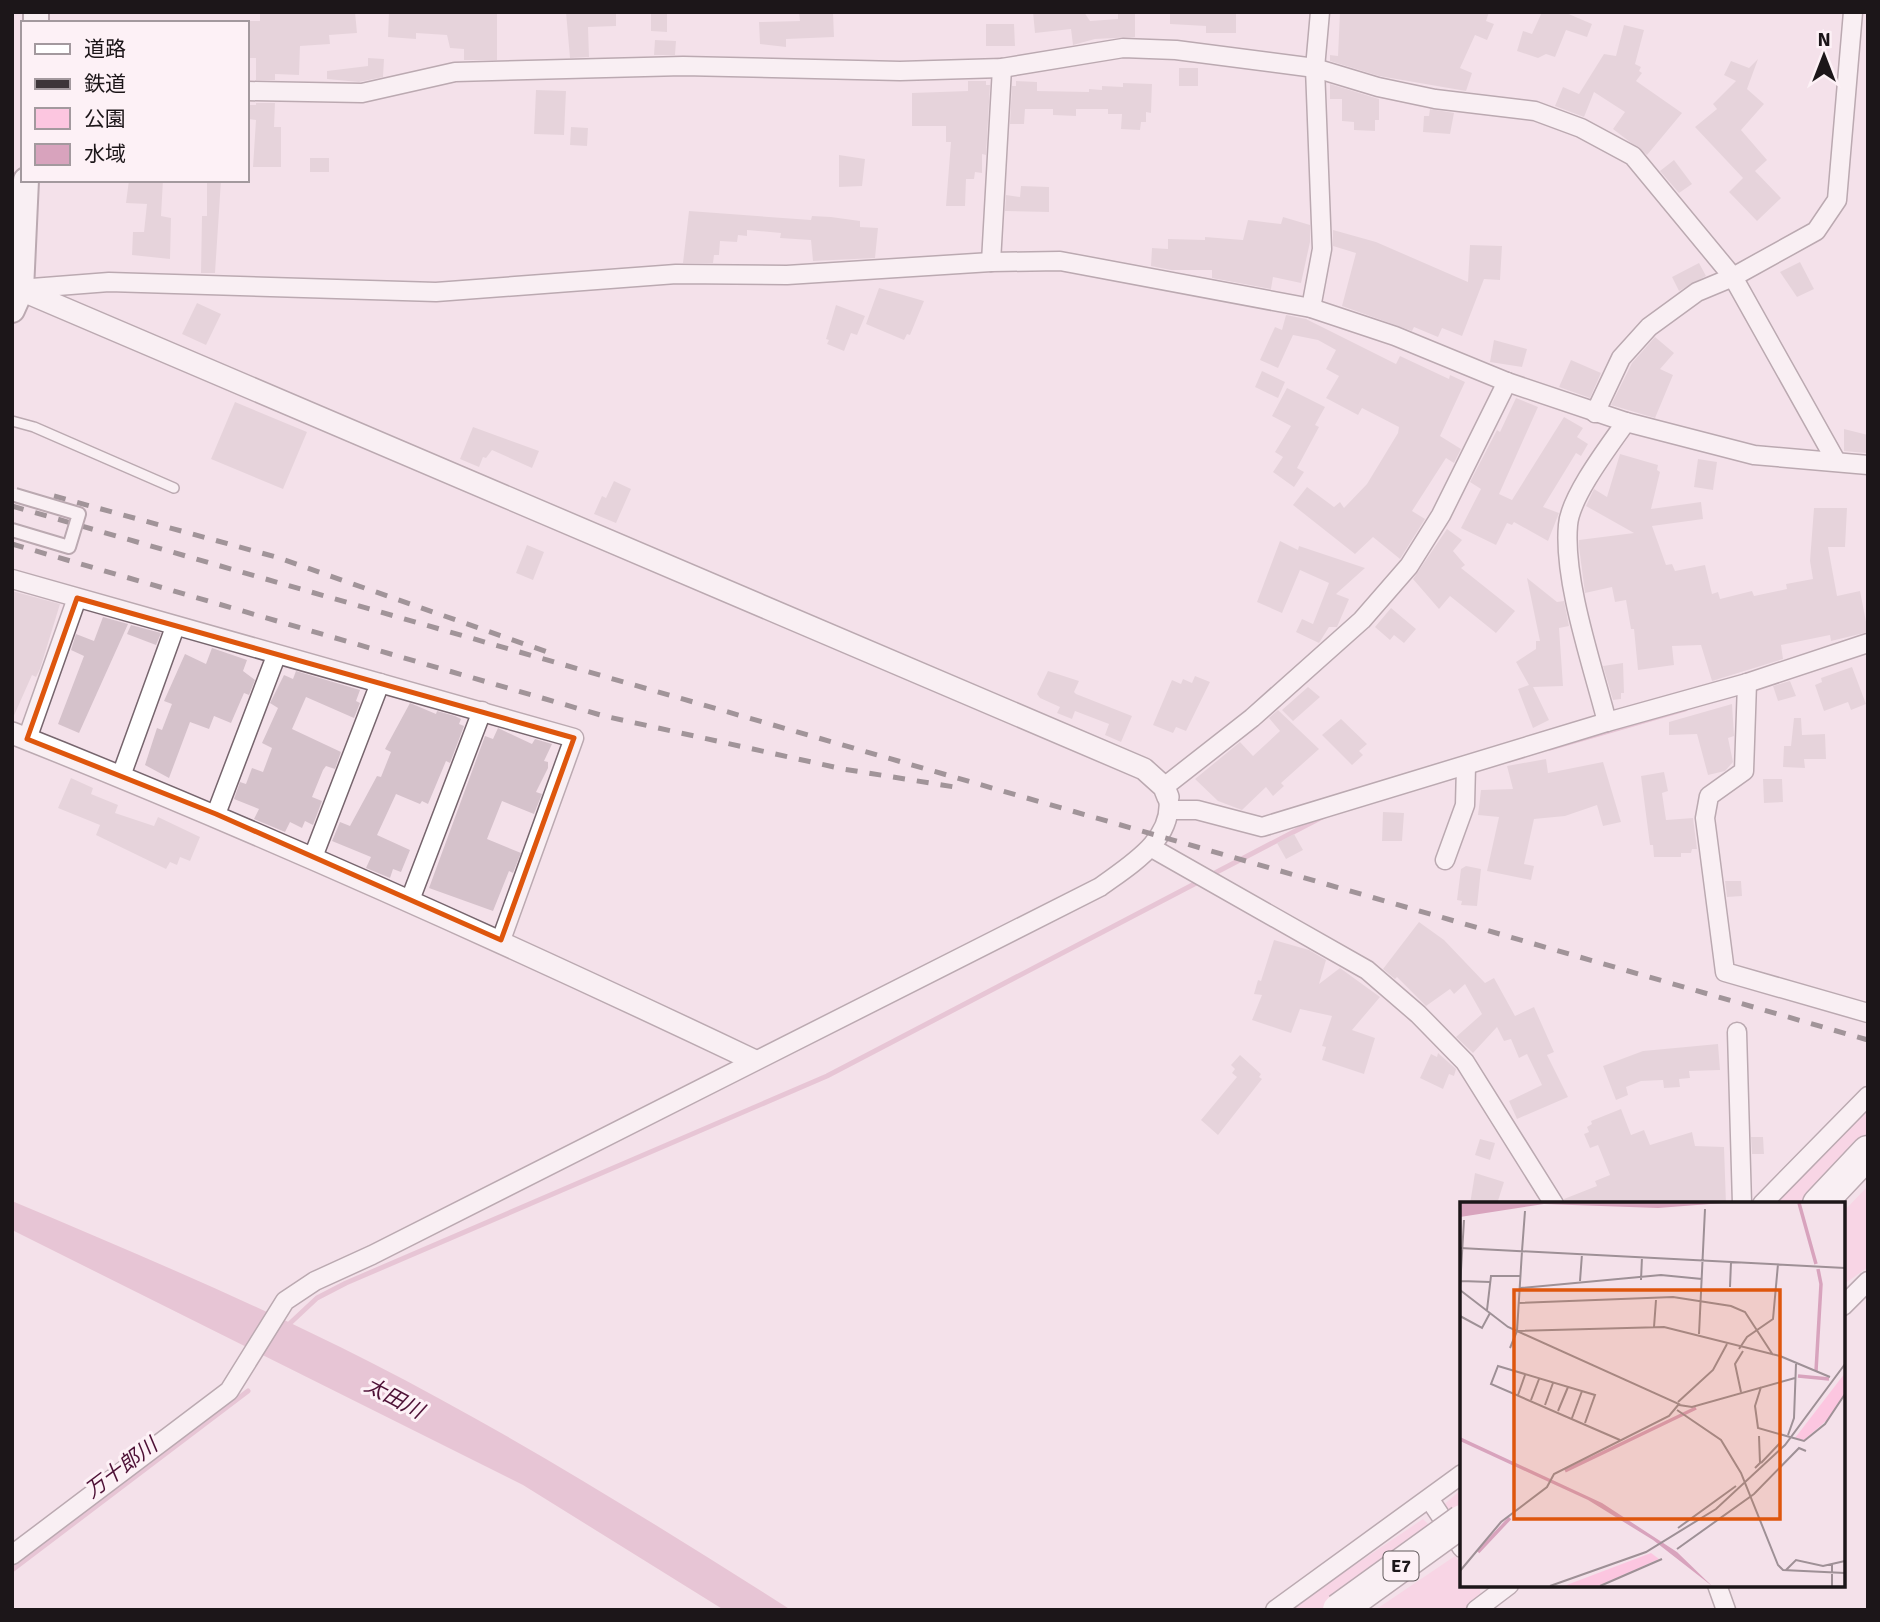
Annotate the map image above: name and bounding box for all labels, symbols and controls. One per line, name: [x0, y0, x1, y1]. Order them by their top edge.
legend: [21, 21, 248, 182]
north arrow: [1789, 21, 1859, 91]
text: N: [1817, 28, 1831, 52]
text: 道路: [84, 36, 126, 62]
text: 鉄道: [84, 71, 126, 97]
text: 公園: [84, 106, 126, 132]
text: 水域: [84, 141, 126, 167]
inset map: [1460, 1202, 1845, 1587]
water label: 太田川: [360, 1372, 430, 1425]
water label: 万十郎川: [80, 1431, 164, 1504]
road number: E7: [1384, 1552, 1418, 1581]

